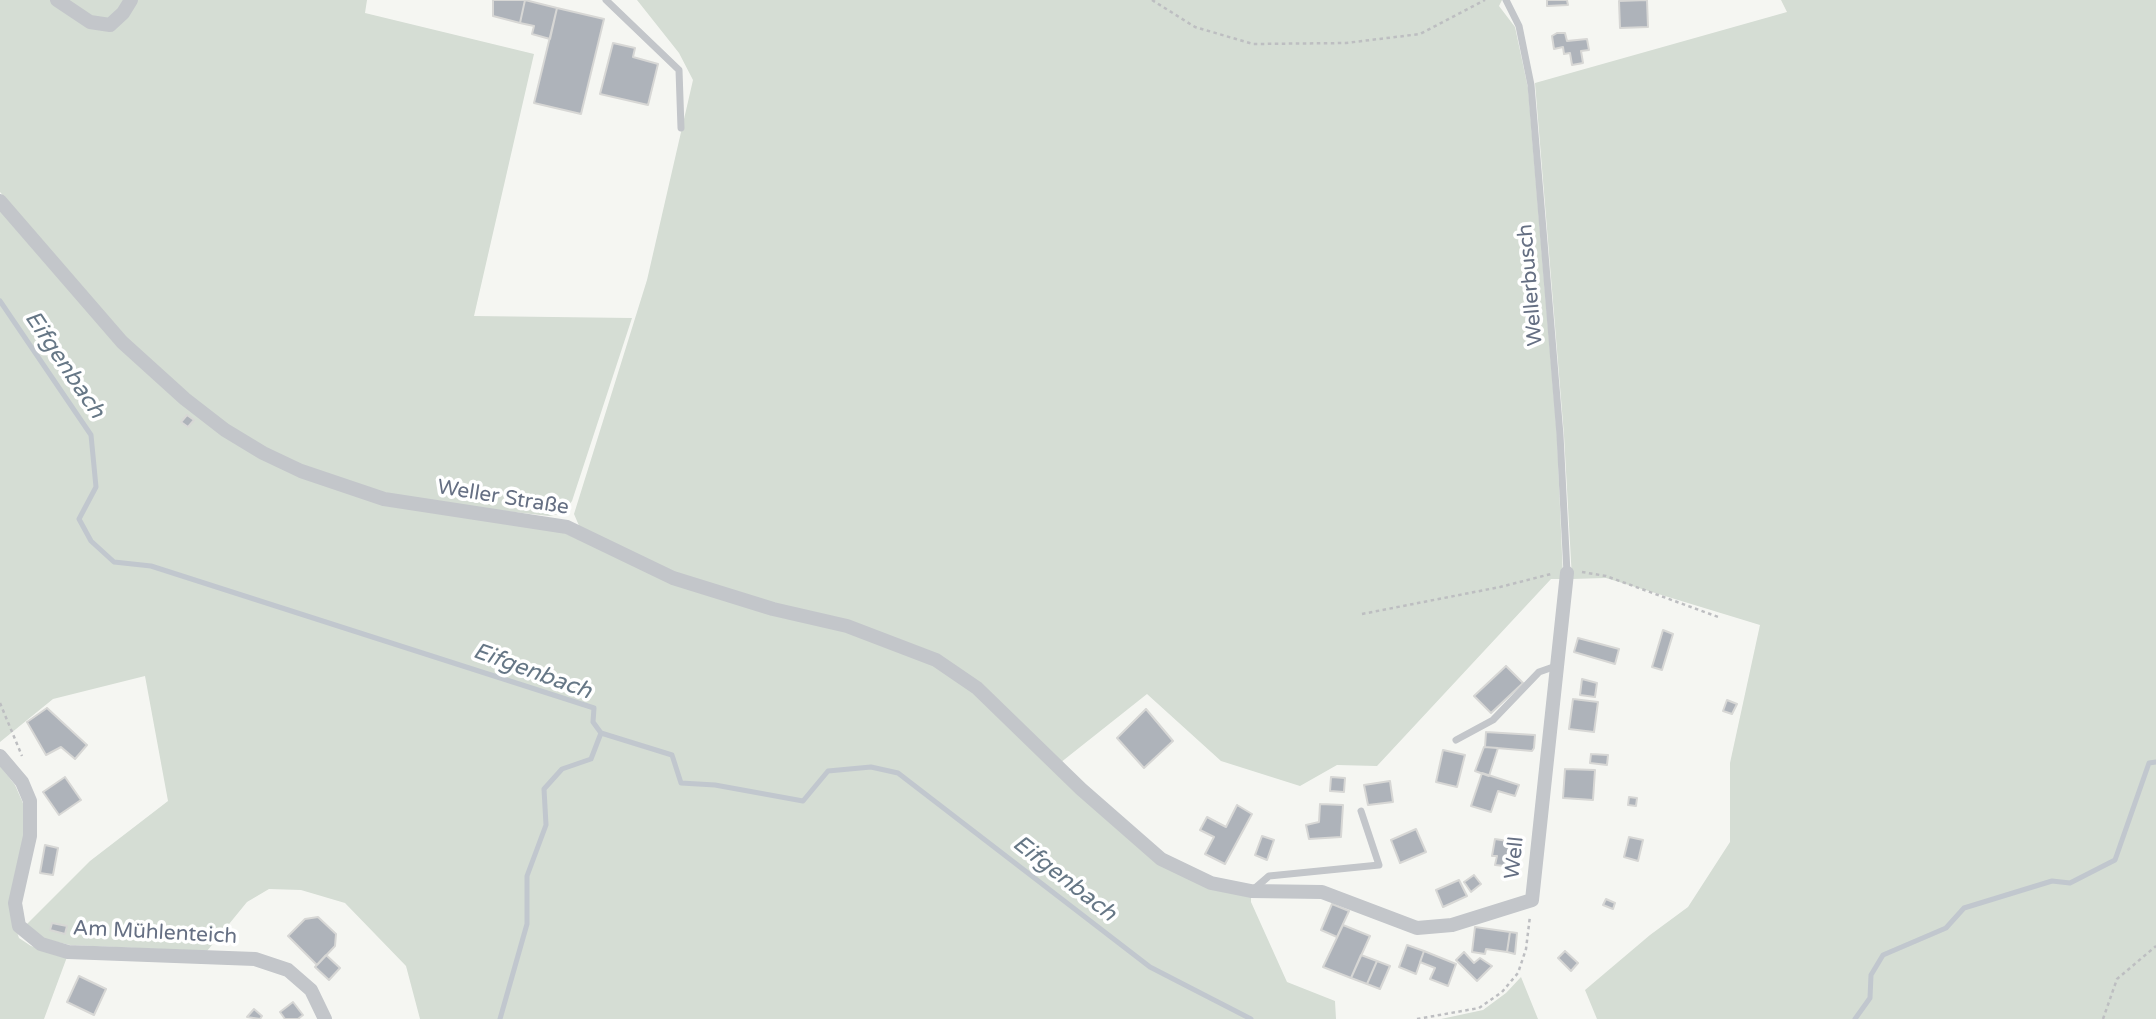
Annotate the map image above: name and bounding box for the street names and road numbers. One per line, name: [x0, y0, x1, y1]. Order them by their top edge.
street label: Wellerbusch: [1513, 223, 1549, 347]
street label: Weller Straße: [435, 475, 571, 521]
street label: Well: [1500, 835, 1530, 881]
street label: Am Mühlenteich: [72, 916, 238, 950]

